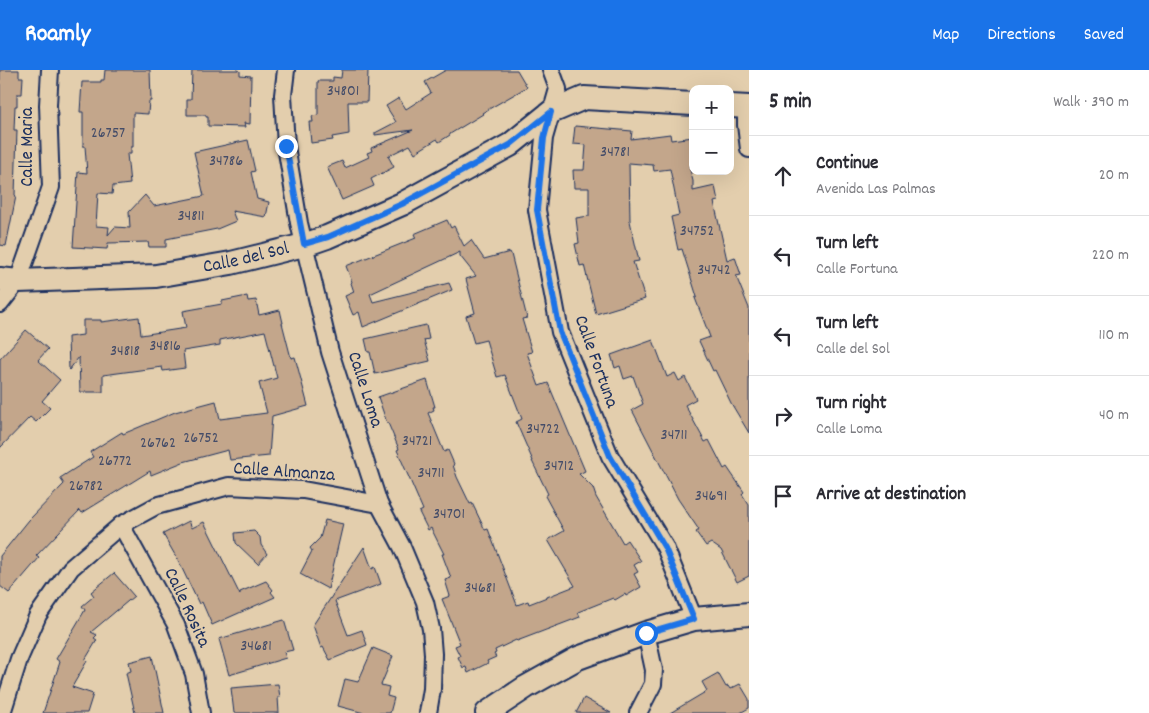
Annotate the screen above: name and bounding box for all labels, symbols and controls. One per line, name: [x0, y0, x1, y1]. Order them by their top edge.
text: Roamly: [25, 18, 91, 52]
text: Map: [932, 23, 959, 48]
text: Directions: [987, 23, 1056, 48]
text: Saved: [1084, 23, 1124, 48]
house number: 34801: [327, 80, 359, 103]
map controls: [689, 85, 734, 175]
button: +: [689, 85, 734, 130]
text: 5 min: [769, 88, 812, 118]
text: Walk · 390 m: [1053, 91, 1129, 114]
street label: Calle Maria: [15, 106, 42, 187]
house number: 26757: [91, 122, 125, 145]
button: −: [689, 130, 734, 175]
route end: [275, 135, 298, 158]
house number: 34781: [600, 141, 630, 164]
house number: 34786: [209, 150, 243, 173]
text: Continue: [816, 151, 878, 178]
icon: ahead: [769, 162, 797, 190]
text: 20 m: [1099, 164, 1129, 187]
text: Avenida Las Palmas: [816, 178, 936, 201]
house number: 34811: [177, 205, 205, 228]
house number: 34752: [680, 220, 714, 243]
text: Turn left: [816, 231, 879, 258]
street label: Calle del Sol: [201, 236, 292, 281]
icon: left: [769, 242, 797, 270]
text: 220 m: [1092, 244, 1129, 267]
text: Calle Fortuna: [816, 258, 898, 281]
house number: 34742: [697, 259, 731, 282]
text: Turn left: [816, 311, 879, 338]
street label: Calle Fortuna: [566, 312, 625, 413]
icon: left: [769, 322, 797, 350]
text: 110 m: [1099, 324, 1129, 347]
house number: 34816: [149, 335, 181, 358]
text: Calle del Sol: [816, 338, 890, 361]
house number: 34818: [110, 340, 140, 363]
street label: Calle Loma: [339, 349, 389, 432]
text: Turn right: [816, 391, 887, 418]
icon: right: [769, 402, 797, 430]
text: 40 m: [1099, 404, 1129, 427]
house number: 34722: [526, 418, 560, 441]
text: Calle Loma: [816, 418, 882, 441]
house number: 34711: [661, 424, 687, 447]
house number: 26752: [183, 427, 219, 450]
house number: 34721: [402, 430, 432, 453]
house number: 26762: [140, 432, 176, 455]
house number: 26772: [98, 450, 132, 473]
house number: 34712: [544, 455, 574, 478]
street label: Calle Almanza: [232, 456, 337, 490]
house number: 34711: [418, 462, 444, 485]
house number: 26782: [69, 475, 103, 498]
icon: arrive: [769, 482, 797, 510]
text: Arrive at destination: [816, 482, 966, 509]
house number: 34691: [695, 485, 727, 508]
house number: 34701: [433, 503, 465, 526]
street label: Calle Rosita: [156, 564, 217, 653]
house number: 34681: [464, 577, 496, 600]
route start: [635, 622, 658, 645]
house number: 34681: [240, 635, 272, 658]

